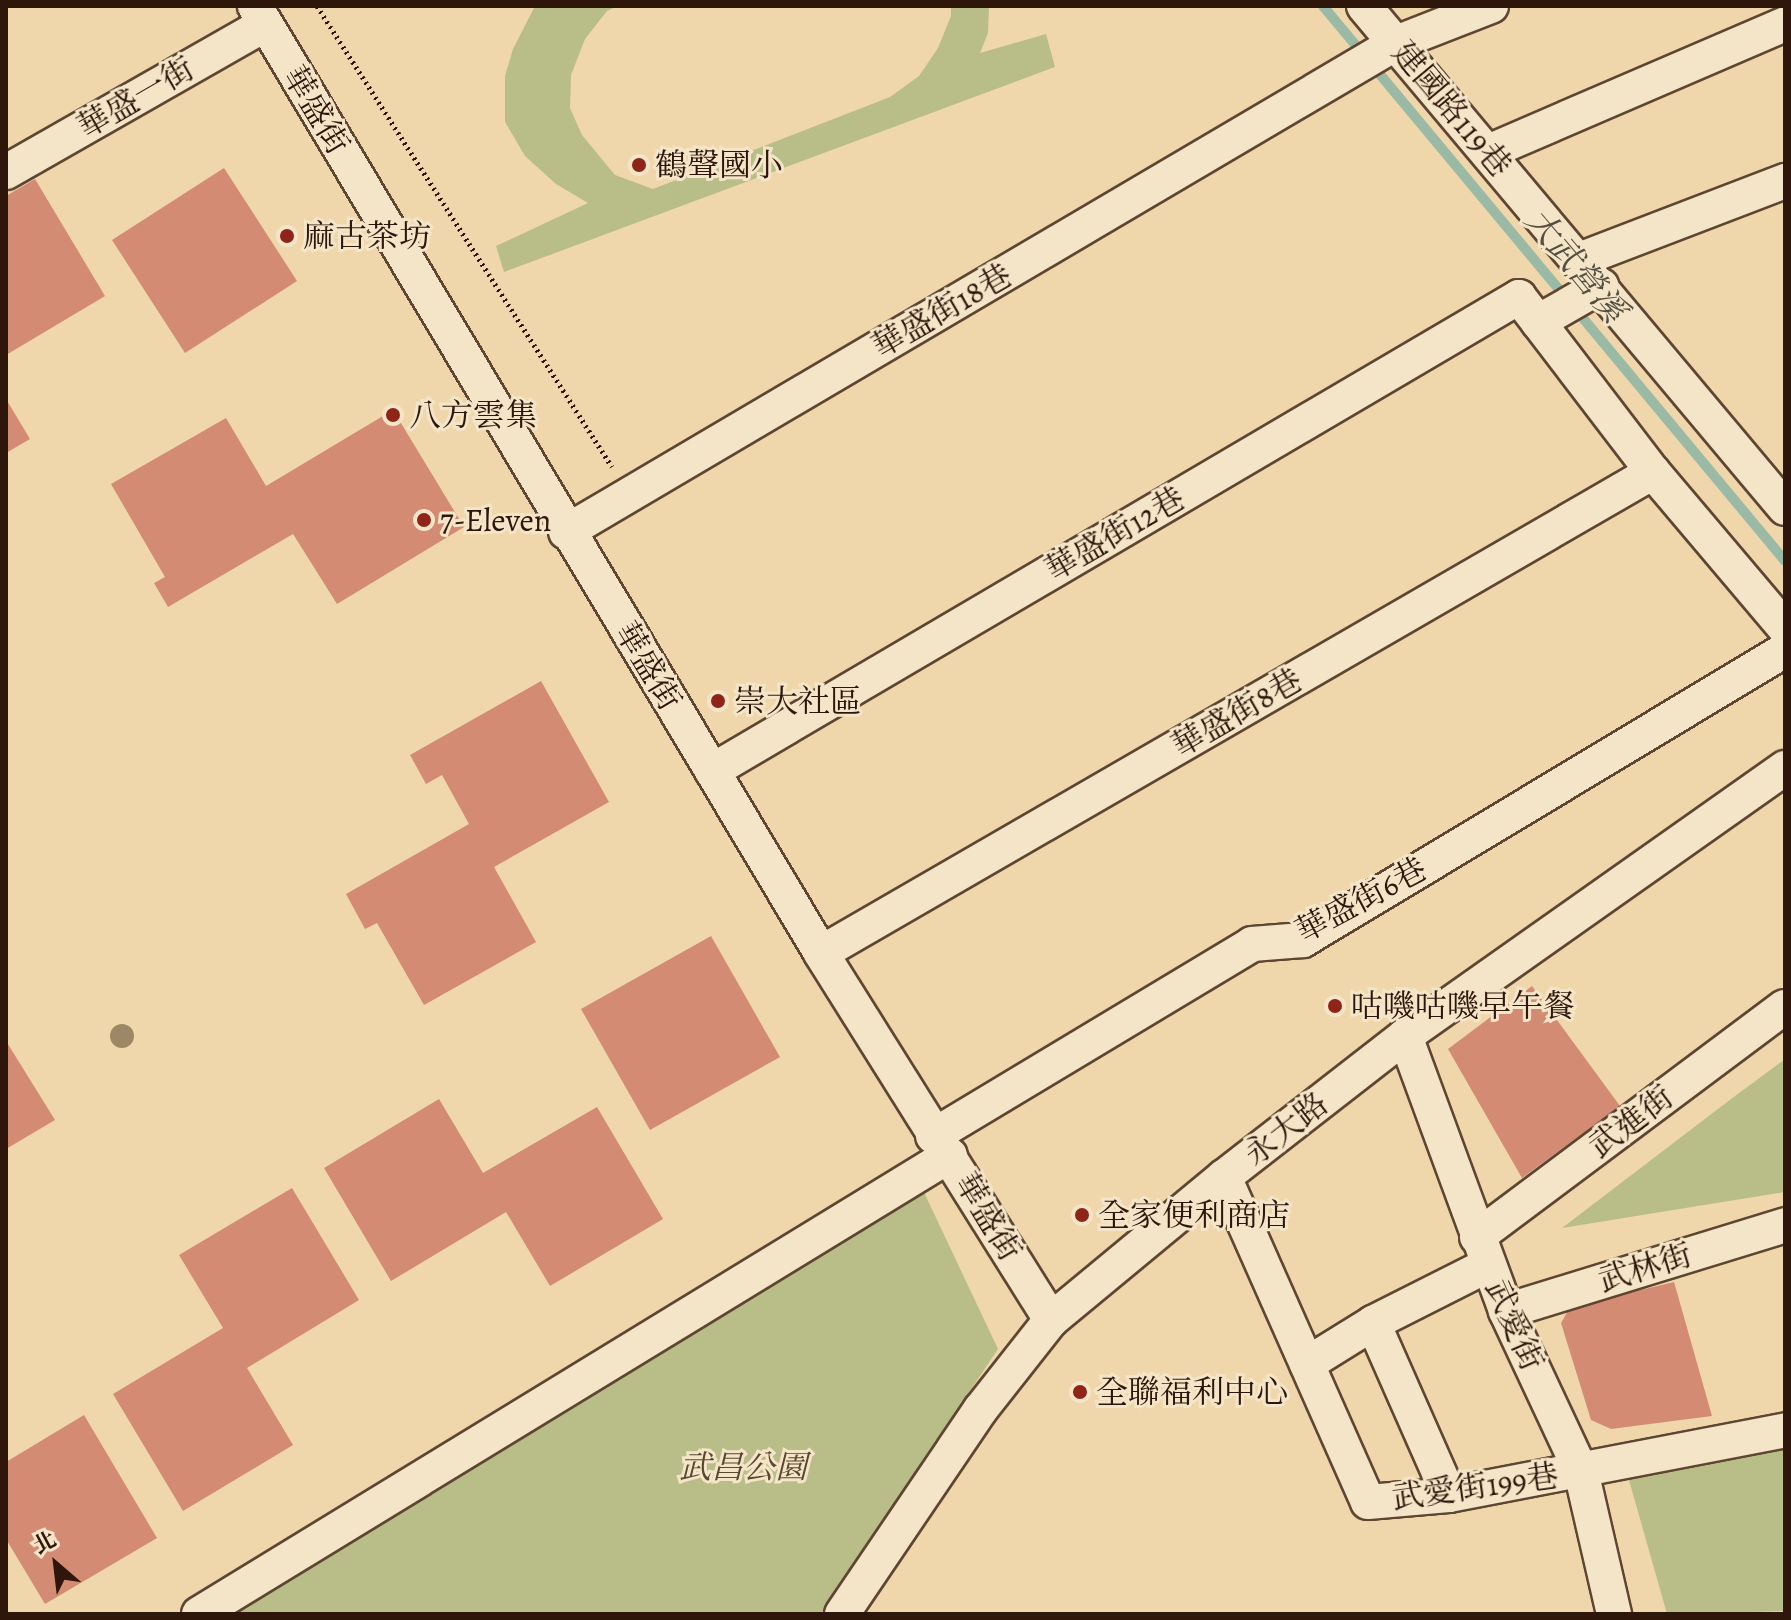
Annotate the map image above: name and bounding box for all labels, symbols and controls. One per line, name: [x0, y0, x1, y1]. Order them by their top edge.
street label: 建國路119巷: [1384, 34, 1520, 184]
street label: 華盛一街: [71, 49, 201, 147]
street label: 華盛街: [275, 59, 357, 161]
place label: 鶴聲國小: [655, 146, 783, 184]
marker: 鶴聲國小: [630, 156, 648, 174]
water label: 大武營溪: [1517, 200, 1635, 330]
place label: 麻古茶坊: [303, 217, 431, 255]
marker: 麻古茶坊: [278, 227, 296, 245]
street label: 華盛街18巷: [866, 256, 1018, 366]
place label: 八方雲集: [409, 396, 537, 434]
marker: 八方雲集: [384, 406, 402, 424]
street label: 華盛街12巷: [1039, 479, 1191, 589]
place label: 7-Eleven: [440, 501, 551, 539]
marker: 7-Eleven: [415, 511, 433, 529]
street label: 華盛街: [607, 615, 689, 717]
street label: 華盛街8巷: [1165, 660, 1309, 766]
place label: 崇大社區: [734, 682, 862, 720]
marker: 崇大社區: [709, 692, 727, 710]
street label: 華盛街6巷: [1289, 850, 1433, 950]
place label: 咕嘰咕嘰早午餐: [1351, 987, 1575, 1025]
marker: 咕嘰咕嘰早午餐: [1326, 997, 1344, 1015]
street label: 武進街: [1581, 1078, 1681, 1166]
street label: 永大路: [1236, 1084, 1336, 1174]
street label: 華盛街: [947, 1166, 1029, 1268]
place label: 全家便利商店: [1098, 1196, 1290, 1234]
marker: 全家便利商店: [1073, 1206, 1091, 1224]
street label: 武林街: [1593, 1236, 1697, 1300]
street label: 武愛街: [1477, 1273, 1551, 1377]
place label: 全聯福利中心: [1096, 1373, 1288, 1411]
marker: 全聯福利中心: [1071, 1383, 1089, 1401]
park label: 武昌公園: [679, 1448, 807, 1486]
street label: 武愛街199巷: [1389, 1456, 1561, 1518]
north arrow: [16, 1524, 96, 1604]
text: 北: [28, 1524, 61, 1561]

